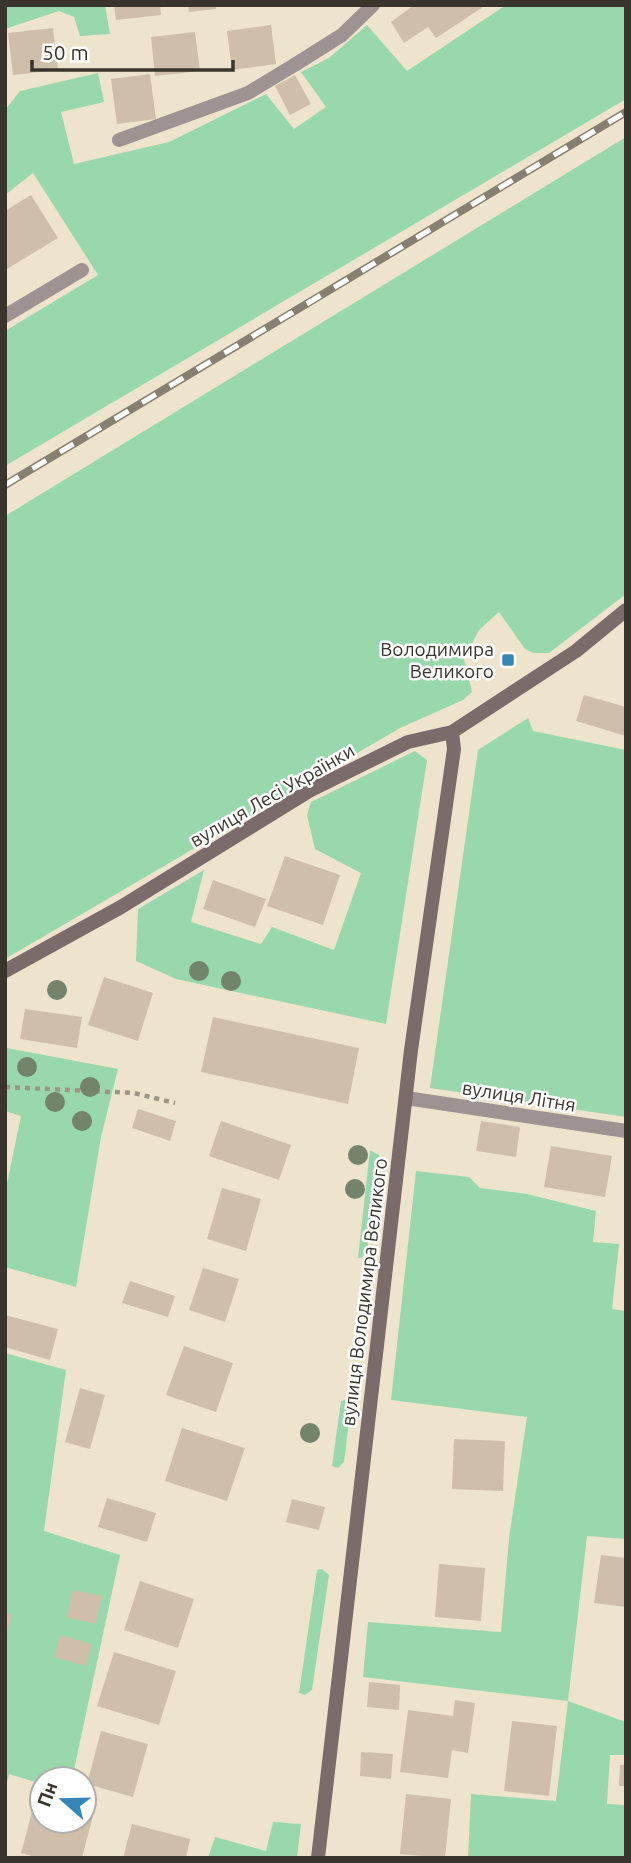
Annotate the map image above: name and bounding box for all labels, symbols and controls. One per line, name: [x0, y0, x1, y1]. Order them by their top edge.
scale bar: [32, 28, 233, 72]
text: 50 m: [42, 40, 89, 64]
place label: Володимира Великого: [380, 638, 494, 682]
marker: Володимира Великого: [500, 652, 516, 668]
street label: вулиця Лесі Українки: [186, 739, 358, 851]
street label: вулиця Літня: [461, 1076, 577, 1116]
street label: вулиця Володимира Великого: [337, 1157, 391, 1427]
north arrow: [28, 1765, 98, 1835]
text: Пн: [32, 1779, 62, 1810]

